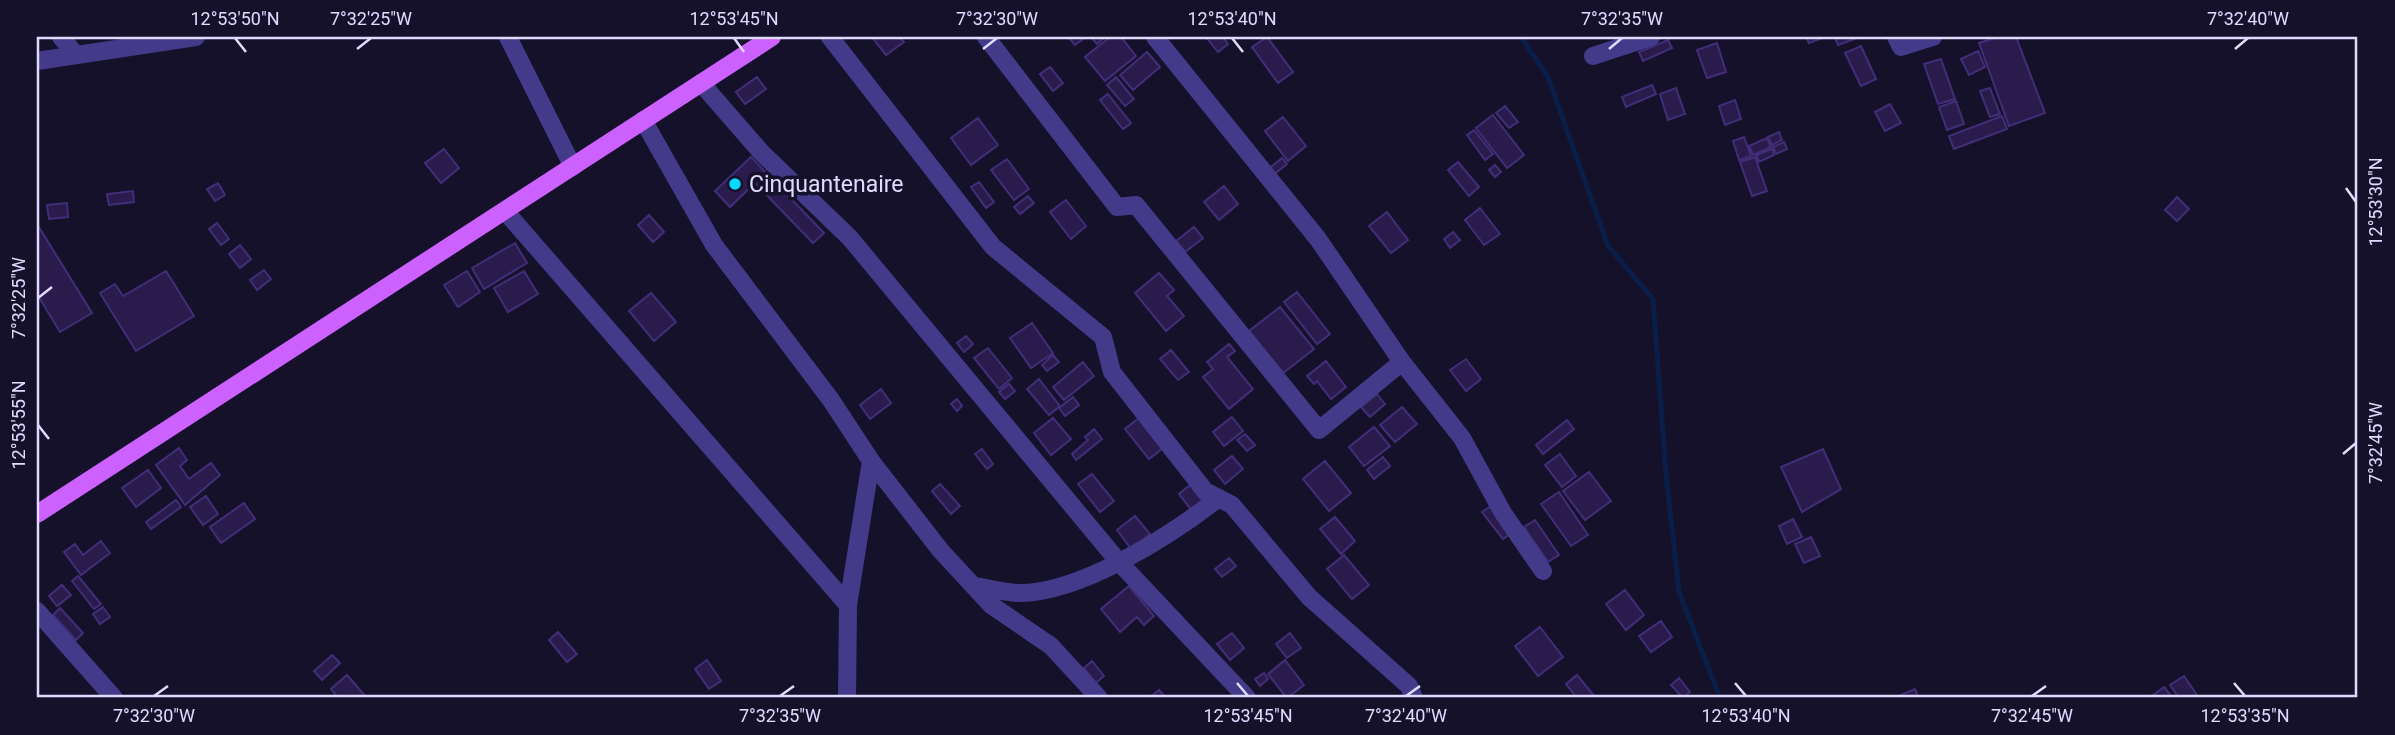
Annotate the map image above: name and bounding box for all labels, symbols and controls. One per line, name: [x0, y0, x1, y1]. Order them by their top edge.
text: 12°53'50"N: [190, 8, 280, 29]
text: 7°32'25"W: [330, 8, 412, 29]
text: 12°53'45"N: [689, 8, 779, 29]
text: 7°32'30"W: [956, 8, 1038, 29]
text: 12°53'40"N: [1187, 8, 1277, 29]
text: 7°32'35"W: [1581, 8, 1663, 29]
text: 7°32'40"W: [2207, 8, 2289, 29]
text: 12°53'30"N: [2365, 157, 2386, 247]
place label: Cinquantenaire: [749, 171, 904, 198]
marker: Cinquantenaire: [727, 176, 743, 192]
text: 7°32'25"W: [8, 257, 29, 339]
text: 12°53'55"N: [8, 380, 29, 470]
text: 7°32'45"W: [2365, 402, 2386, 484]
text: 7°32'30"W: [113, 705, 195, 726]
text: 7°32'35"W: [739, 705, 821, 726]
text: 12°53'45"N: [1203, 705, 1293, 726]
text: 7°32'40"W: [1365, 705, 1447, 726]
text: 12°53'40"N: [1701, 705, 1791, 726]
text: 7°32'45"W: [1991, 705, 2073, 726]
text: 12°53'35"N: [2200, 705, 2290, 726]

